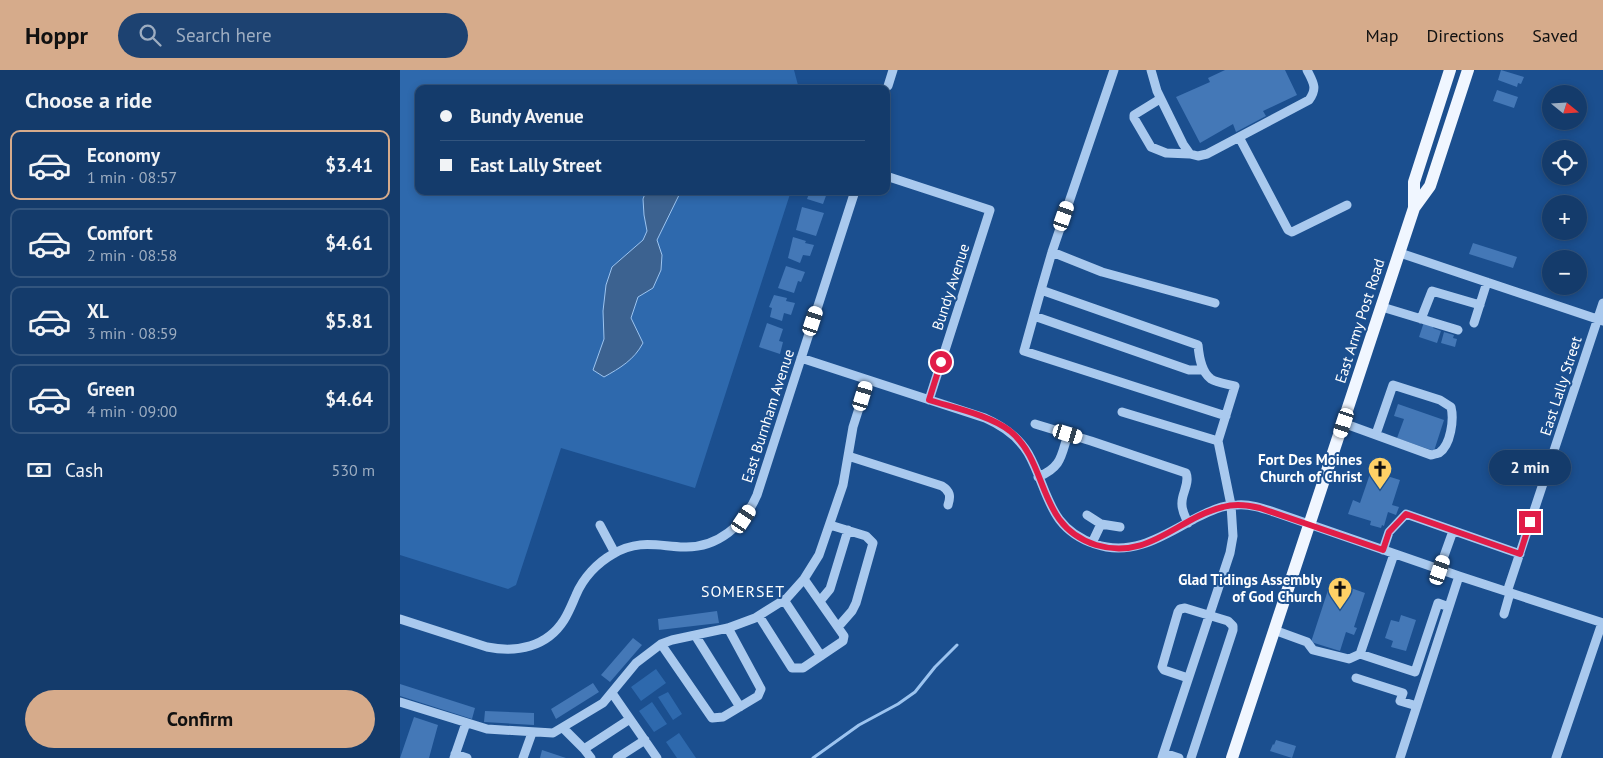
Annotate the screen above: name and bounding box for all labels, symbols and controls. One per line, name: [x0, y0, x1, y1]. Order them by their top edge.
search box: [118, 13, 468, 58]
text: Hoppr: [25, 20, 88, 51]
icon: search: [136, 21, 164, 49]
text: Search here: [176, 23, 272, 47]
text: Map: [1366, 24, 1398, 47]
text: Directions: [1426, 24, 1504, 47]
text: Saved: [1532, 24, 1578, 47]
north arrow: [1542, 85, 1588, 130]
map controls: [1542, 85, 1587, 295]
text: Choose a ride: [25, 86, 152, 114]
text: Bundy Avenue: [470, 104, 584, 128]
button: locate: [1542, 140, 1587, 185]
icon: car: [27, 143, 72, 188]
text: Economy: [87, 143, 160, 167]
text: $3.41: [325, 153, 373, 177]
text: East Lally Street: [470, 153, 602, 177]
text: 1 min · 08:57: [87, 167, 177, 187]
button: +: [1542, 195, 1587, 240]
car: [1052, 199, 1075, 233]
icon: car: [27, 221, 72, 266]
text: Comfort: [87, 221, 153, 245]
text: $4.61: [325, 231, 373, 255]
street label: Bundy Avenue: [928, 241, 973, 333]
text: 2 min · 08:58: [87, 245, 177, 265]
button: −: [1542, 250, 1587, 295]
street label: East Army Post Road: [1330, 256, 1389, 386]
icon: car: [27, 299, 72, 344]
text: XL: [87, 299, 109, 323]
car: [801, 304, 824, 338]
text: $5.81: [325, 309, 373, 333]
text: 3 min · 08:59: [87, 323, 177, 343]
street label: East Lally Street: [1536, 334, 1586, 438]
street label: East Burnham Avenue: [737, 347, 798, 485]
route start: [930, 351, 952, 373]
icon: car: [27, 377, 72, 422]
text: Green: [87, 377, 135, 401]
car: [851, 379, 874, 413]
text: $4.64: [325, 387, 373, 411]
text: 4 min · 09:00: [87, 401, 177, 421]
car: [1332, 406, 1355, 440]
car: [1051, 422, 1084, 446]
place label: Fort Des Moines Church of Christ: [1258, 450, 1363, 486]
callout: 2 min: [1489, 450, 1571, 484]
icon: cash: [25, 456, 53, 484]
church icon: Fort Des Moines Church of Christ: [1367, 456, 1393, 490]
text: 2 min: [1510, 457, 1550, 477]
text: Cash: [65, 458, 103, 482]
text: 530 m: [332, 460, 375, 480]
car: [729, 502, 758, 536]
route end: [1519, 511, 1541, 533]
car: [1428, 553, 1451, 587]
place label: Glad Tidings Assembly of God Church: [1178, 570, 1323, 606]
church icon: Glad Tidings Assembly of God Church: [1327, 576, 1353, 610]
district label: SOMERSET: [701, 581, 785, 601]
button: Confirm: [25, 690, 375, 748]

